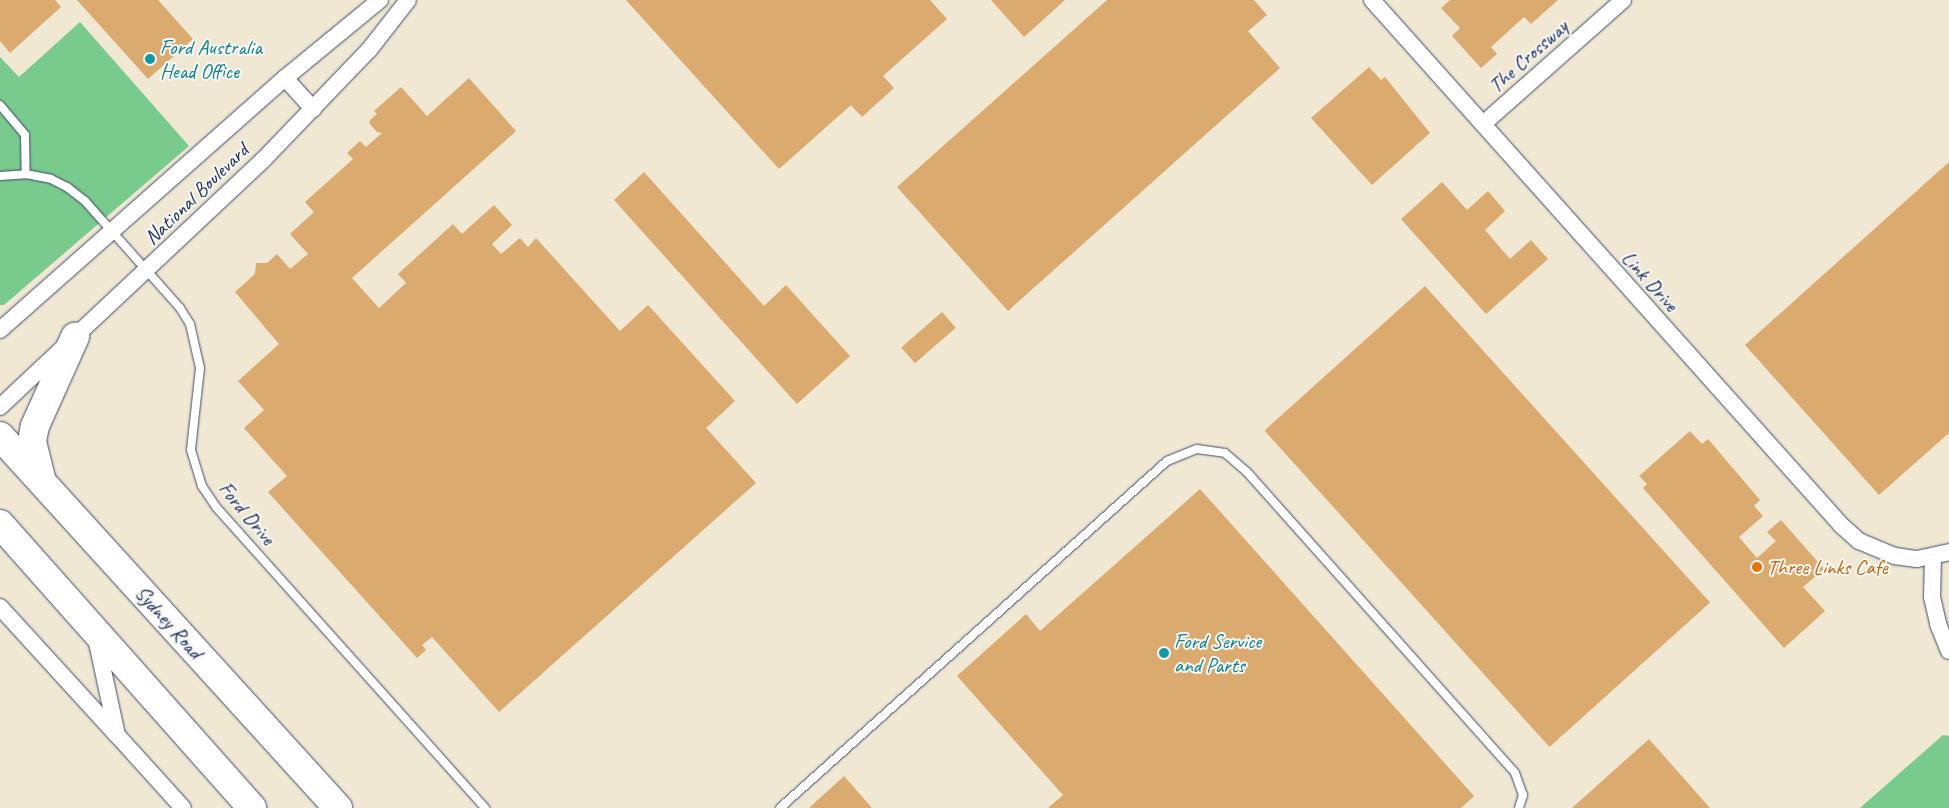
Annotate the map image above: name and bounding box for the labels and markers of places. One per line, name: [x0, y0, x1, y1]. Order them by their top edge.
place label: Ford Australia Head Office: [160, 34, 262, 84]
marker: Ford Australia Head Office: [144, 53, 156, 65]
place label: Three Links Cafe: [1767, 554, 1888, 580]
marker: Three Links Cafe: [1751, 561, 1763, 573]
place label: Ford Service and Parts: [1174, 628, 1261, 678]
marker: Ford Service and Parts: [1158, 647, 1170, 659]

